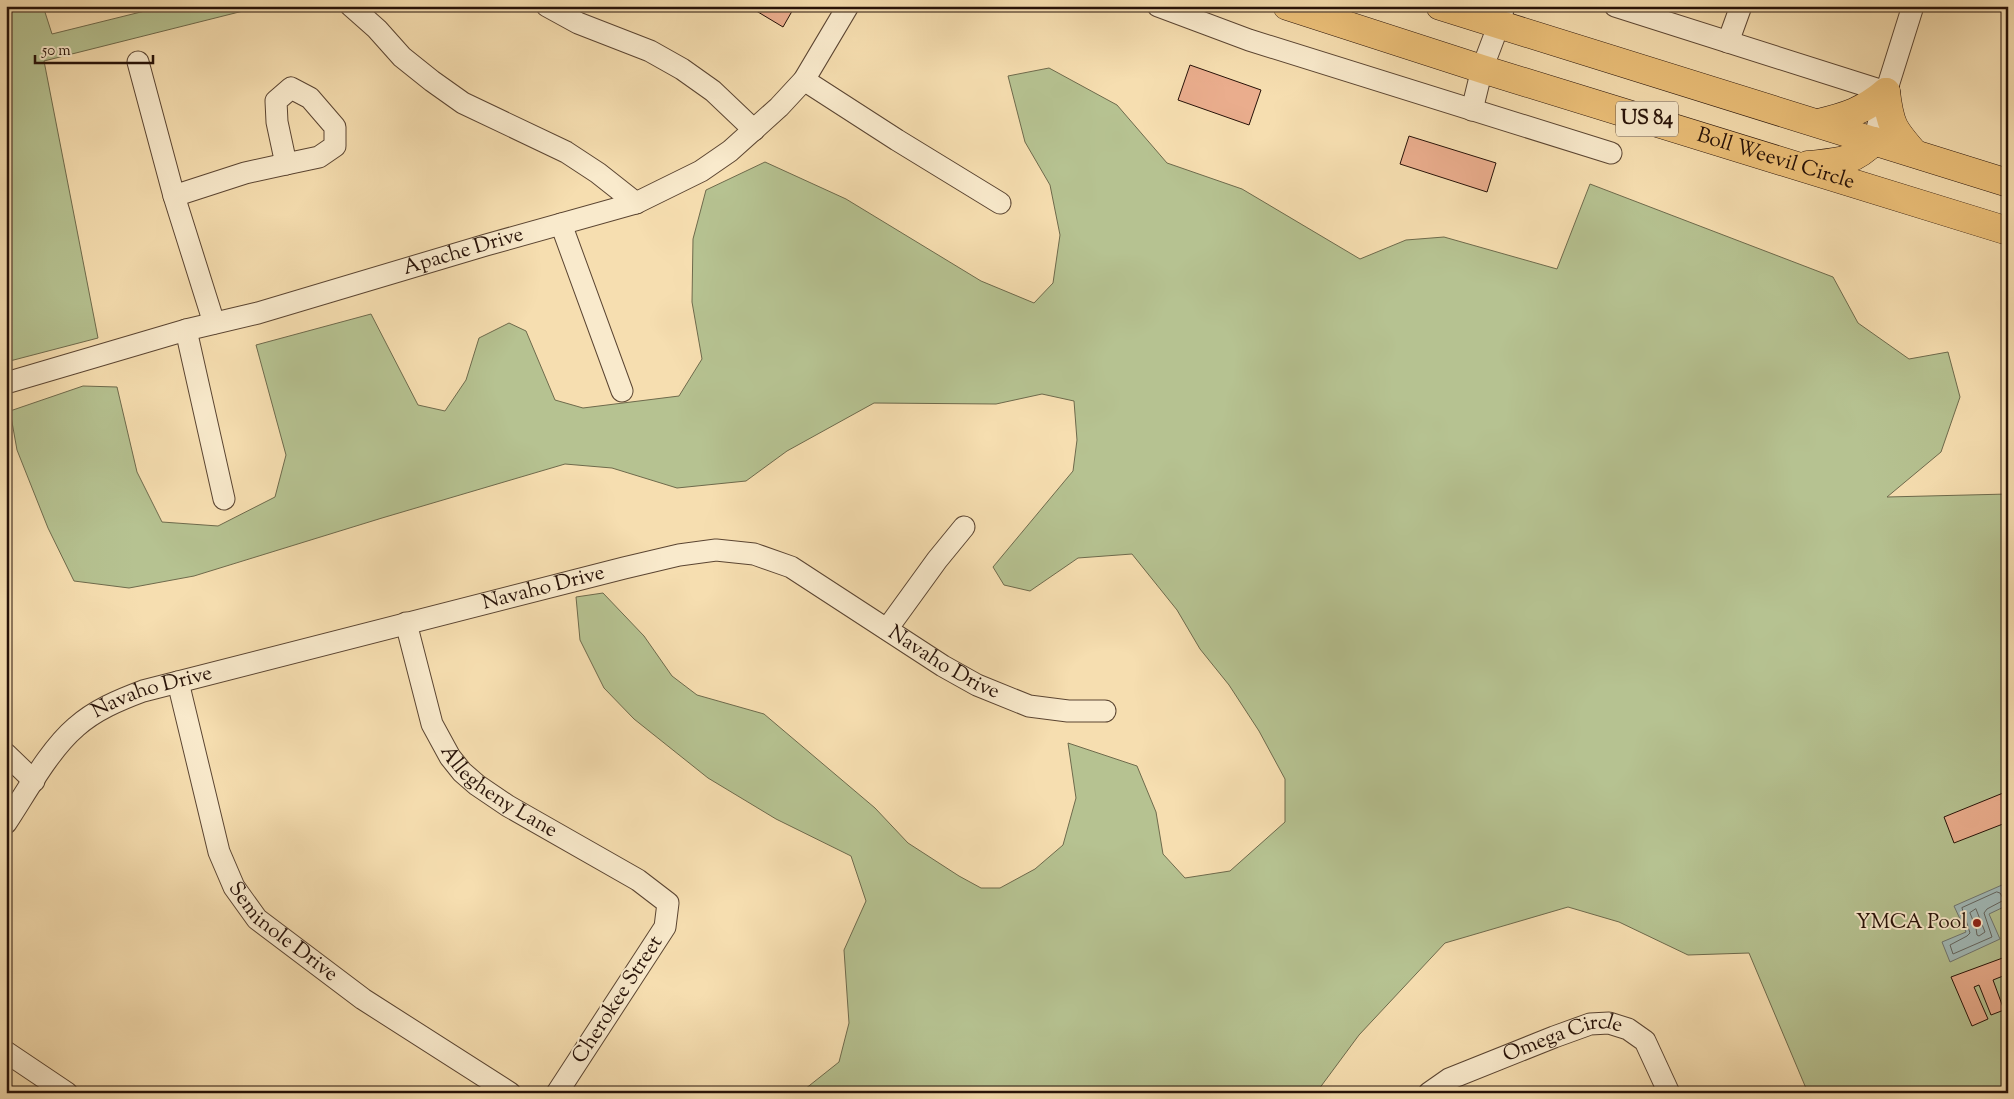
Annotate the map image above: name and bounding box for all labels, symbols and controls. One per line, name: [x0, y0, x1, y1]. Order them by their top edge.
scale bar: [35, 32, 152, 64]
text: 50 m: [41, 41, 71, 62]
road number: US 84: [1616, 102, 1678, 136]
street label: Boll Weevil Circle: [1693, 121, 1858, 198]
street label: Apache Drive: [400, 220, 527, 284]
street label: Navaho Drive: [479, 559, 608, 619]
street label: Navaho Drive: [882, 619, 1004, 707]
street label: Navaho Drive: [86, 659, 216, 727]
street label: Allegheny Lane: [432, 740, 563, 846]
street label: Seminole Drive: [220, 876, 344, 990]
place label: YMCA Pool: [1856, 908, 1967, 938]
marker: YMCA Pool: [1971, 917, 1983, 929]
street label: Cherokee Street: [565, 930, 671, 1070]
street label: Omega Circle: [1499, 1008, 1626, 1071]

